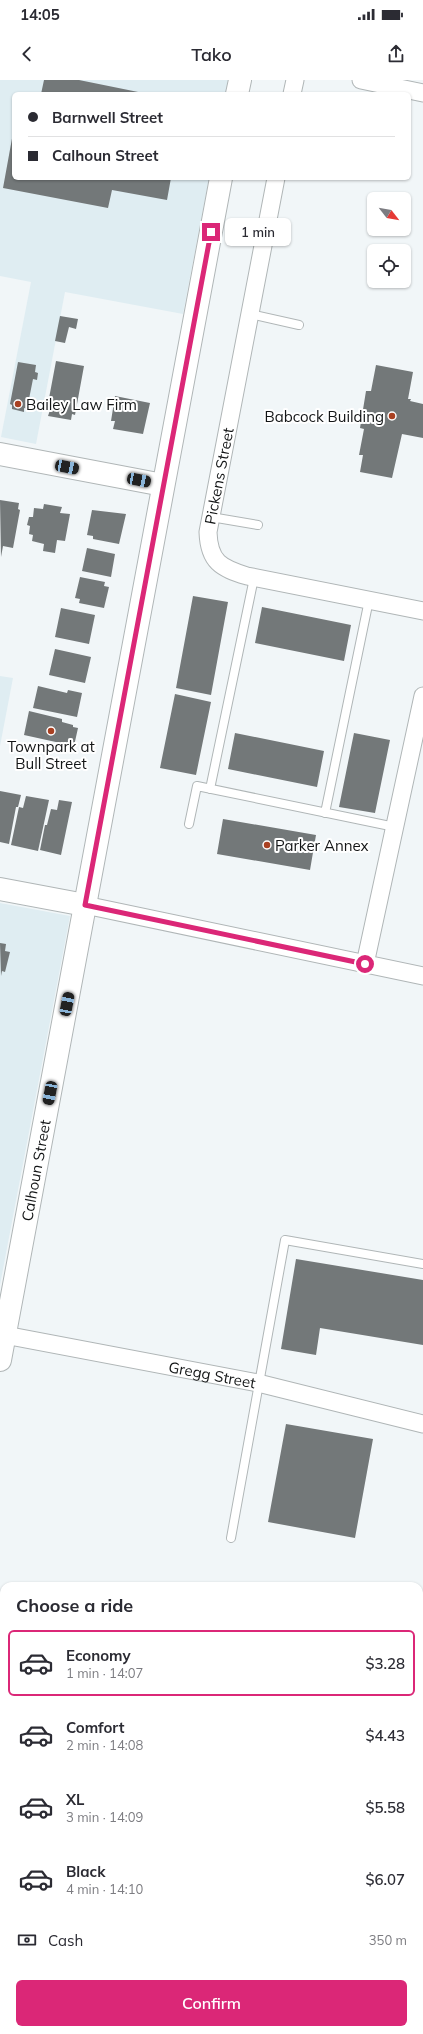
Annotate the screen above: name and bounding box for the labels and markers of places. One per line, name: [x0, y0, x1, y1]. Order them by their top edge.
place label: Bailey Law Firm: [26, 395, 137, 414]
marker: Bailey Law Firm: [13, 399, 23, 409]
place label: Babcock Building: [264, 407, 384, 426]
marker: Babcock Building: [387, 411, 397, 421]
marker: Townpark at Bull Street: [46, 726, 56, 736]
place label: Townpark at Bull Street: [7, 737, 95, 773]
place label: Parker Annex: [275, 836, 369, 855]
marker: Parker Annex: [262, 840, 272, 850]

